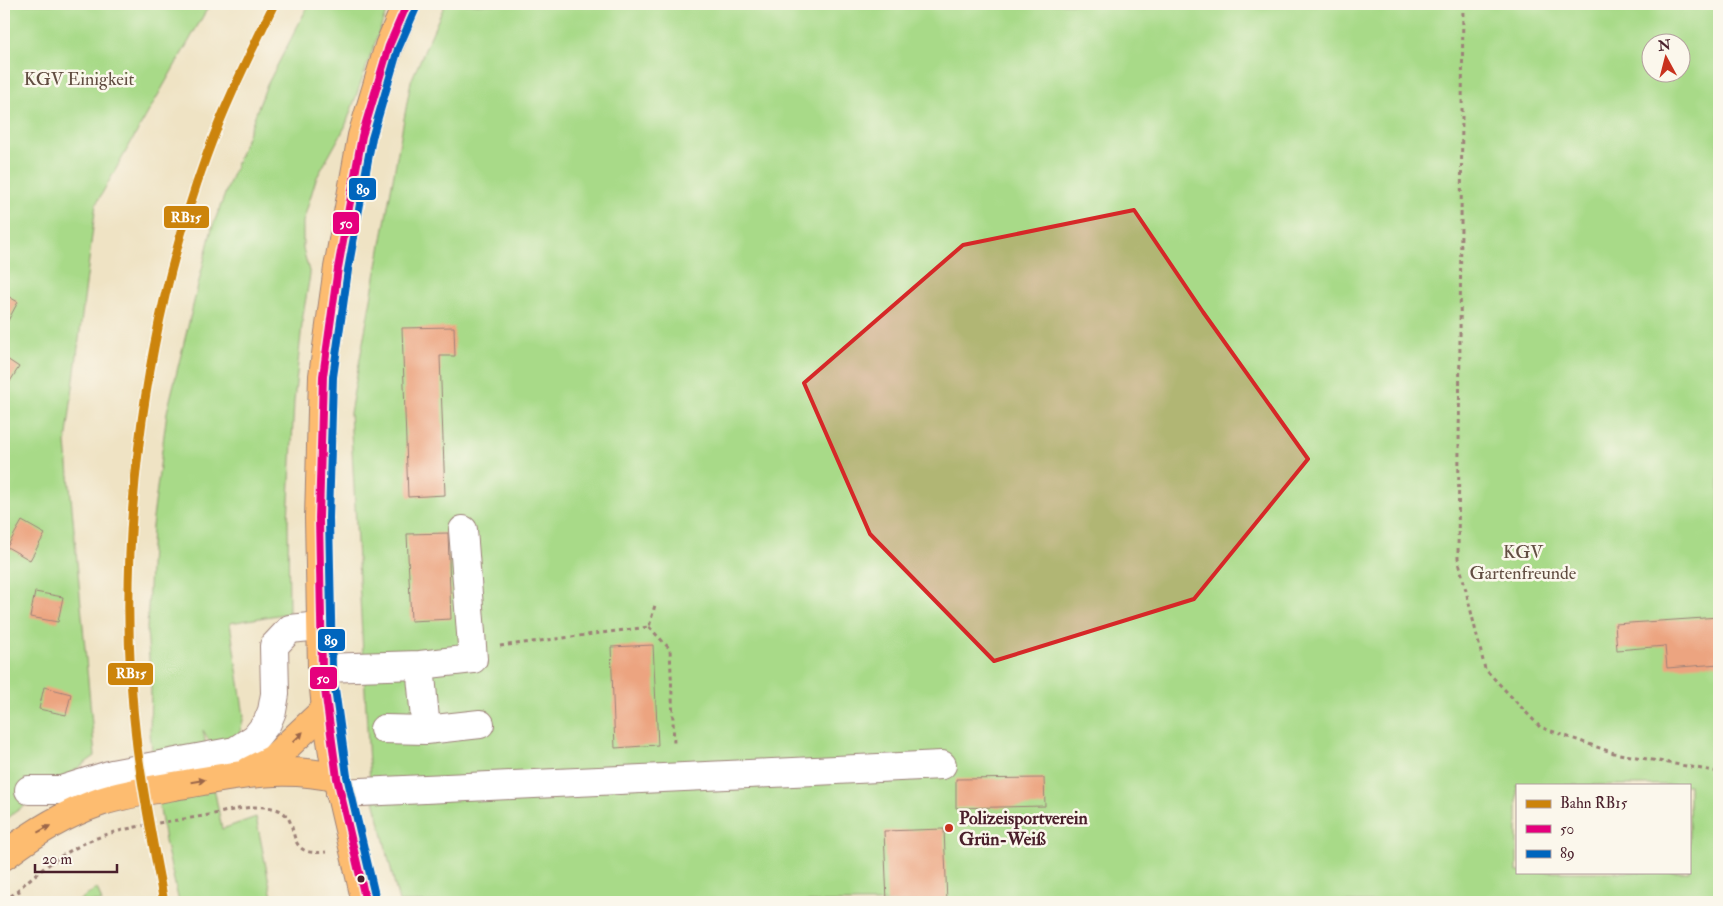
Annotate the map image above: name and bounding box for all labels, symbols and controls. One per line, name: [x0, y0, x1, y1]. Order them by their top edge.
north arrow: [1640, 32, 1690, 82]
text: N: [1656, 36, 1672, 55]
park label: KGV Einigkeit: [24, 68, 134, 91]
line badge: 89: [348, 177, 377, 201]
text: 89: [356, 181, 370, 198]
line badge: RB15: [163, 205, 210, 229]
text: RB15: [171, 209, 202, 226]
line badge: 50: [332, 211, 360, 235]
text: 50: [339, 215, 353, 232]
park label: KGV Gartenfreunde: [1470, 541, 1577, 585]
line badge: 89: [317, 628, 346, 652]
text: 89: [324, 632, 338, 649]
line badge: RB15: [107, 662, 154, 686]
text: RB15: [116, 665, 147, 682]
line badge: 50: [309, 666, 338, 690]
text: 50: [316, 670, 330, 687]
one-way arrow: [292, 731, 304, 743]
one-way arrow: [190, 777, 206, 785]
legend: [1516, 784, 1690, 874]
text: Bahn RB15: [1560, 794, 1628, 813]
place label: Polizeisportverein Grün-Weiß: [959, 807, 1089, 851]
text: 50: [1560, 820, 1574, 839]
marker: Polizeisportverein Grün-Weiß: [943, 822, 955, 834]
one-way arrow: [36, 825, 51, 833]
scale bar: [35, 841, 118, 873]
text: 89: [1560, 844, 1575, 863]
text: 20 m: [42, 850, 72, 869]
unlabelled marker: [356, 874, 366, 884]

